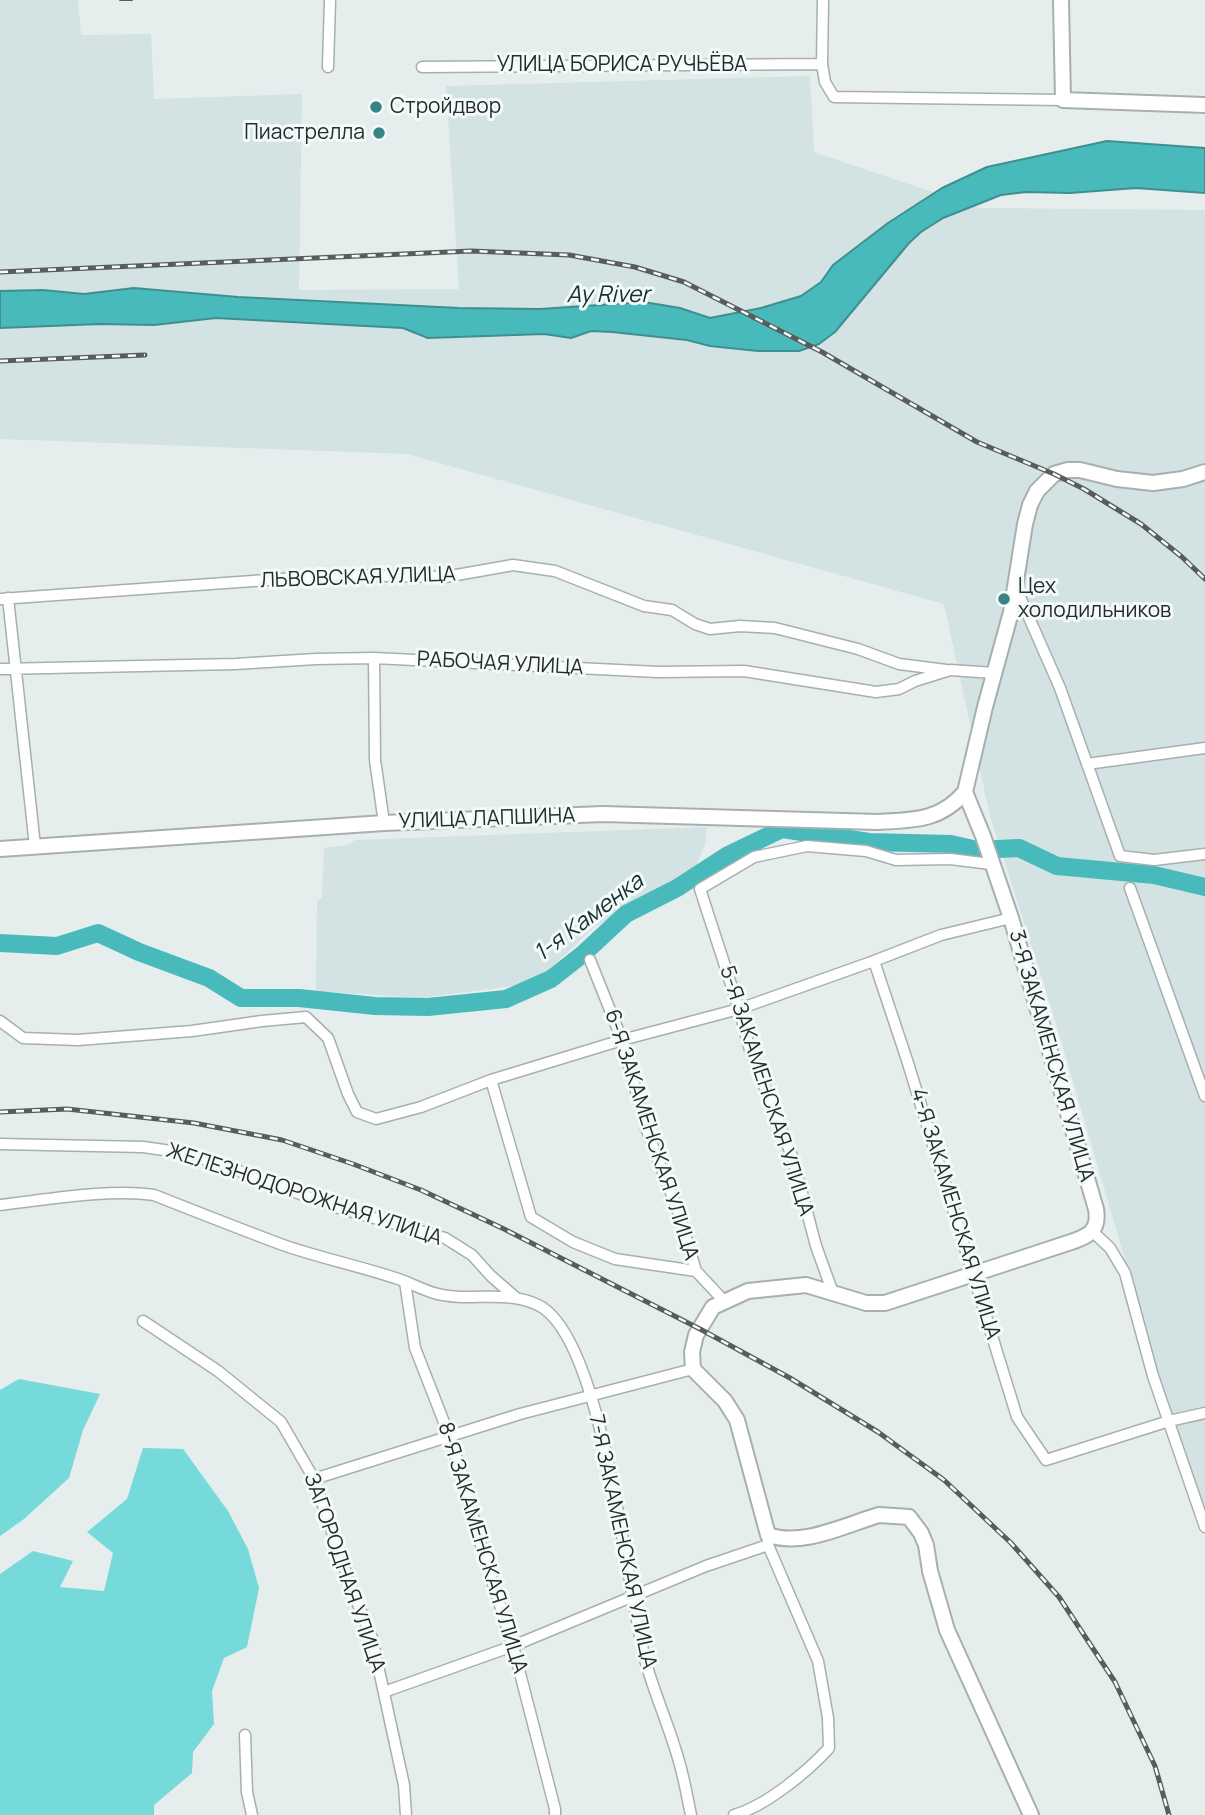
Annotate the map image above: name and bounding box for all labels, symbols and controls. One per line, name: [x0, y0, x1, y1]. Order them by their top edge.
street label: УЛИЦА БОРИСА РУЧЬЁВА: [497, 52, 747, 78]
place label: Стройдвор: [390, 94, 501, 120]
marker: Стройдвор: [368, 99, 384, 115]
place label: Пиастрелла: [244, 120, 365, 146]
marker: Пиастрелла: [371, 125, 387, 141]
water label: Ay River: [567, 282, 649, 310]
street label: ЛЬВОВСКАЯ УЛИЦА: [260, 562, 456, 594]
place label: Цех холодильников: [1018, 574, 1171, 624]
marker: Цех холодильников: [996, 591, 1012, 607]
street label: РАБОЧАЯ УЛИЦА: [416, 647, 584, 681]
street label: УЛИЦА ЛАПШИНА: [398, 803, 576, 835]
water label: 1-я Каменка: [529, 868, 649, 968]
street label: 3-Я ЗАКАМЕНСКАЯ УЛИЦА: [1003, 927, 1099, 1185]
street label: 5-Я ЗАКАМЕНСКАЯ УЛИЦА: [714, 963, 818, 1219]
street label: 6-Я ЗАКАМЕНСКАЯ УЛИЦА: [599, 1006, 703, 1264]
street label: 4-Я ЗАКАМЕНСКАЯ УЛИЦА: [905, 1085, 1005, 1343]
street label: ЖЕЛЕЗНОДОРОЖНАЯ УЛИЦА: [163, 1138, 445, 1252]
street label: 7-Я ЗАКАМЕНСКАЯ УЛИЦА: [583, 1413, 661, 1671]
street label: 8-Я ЗАКАМЕНСКАЯ УЛИЦА: [432, 1419, 532, 1677]
street label: ЗАГОРОДНАЯ УЛИЦА: [298, 1470, 390, 1676]

